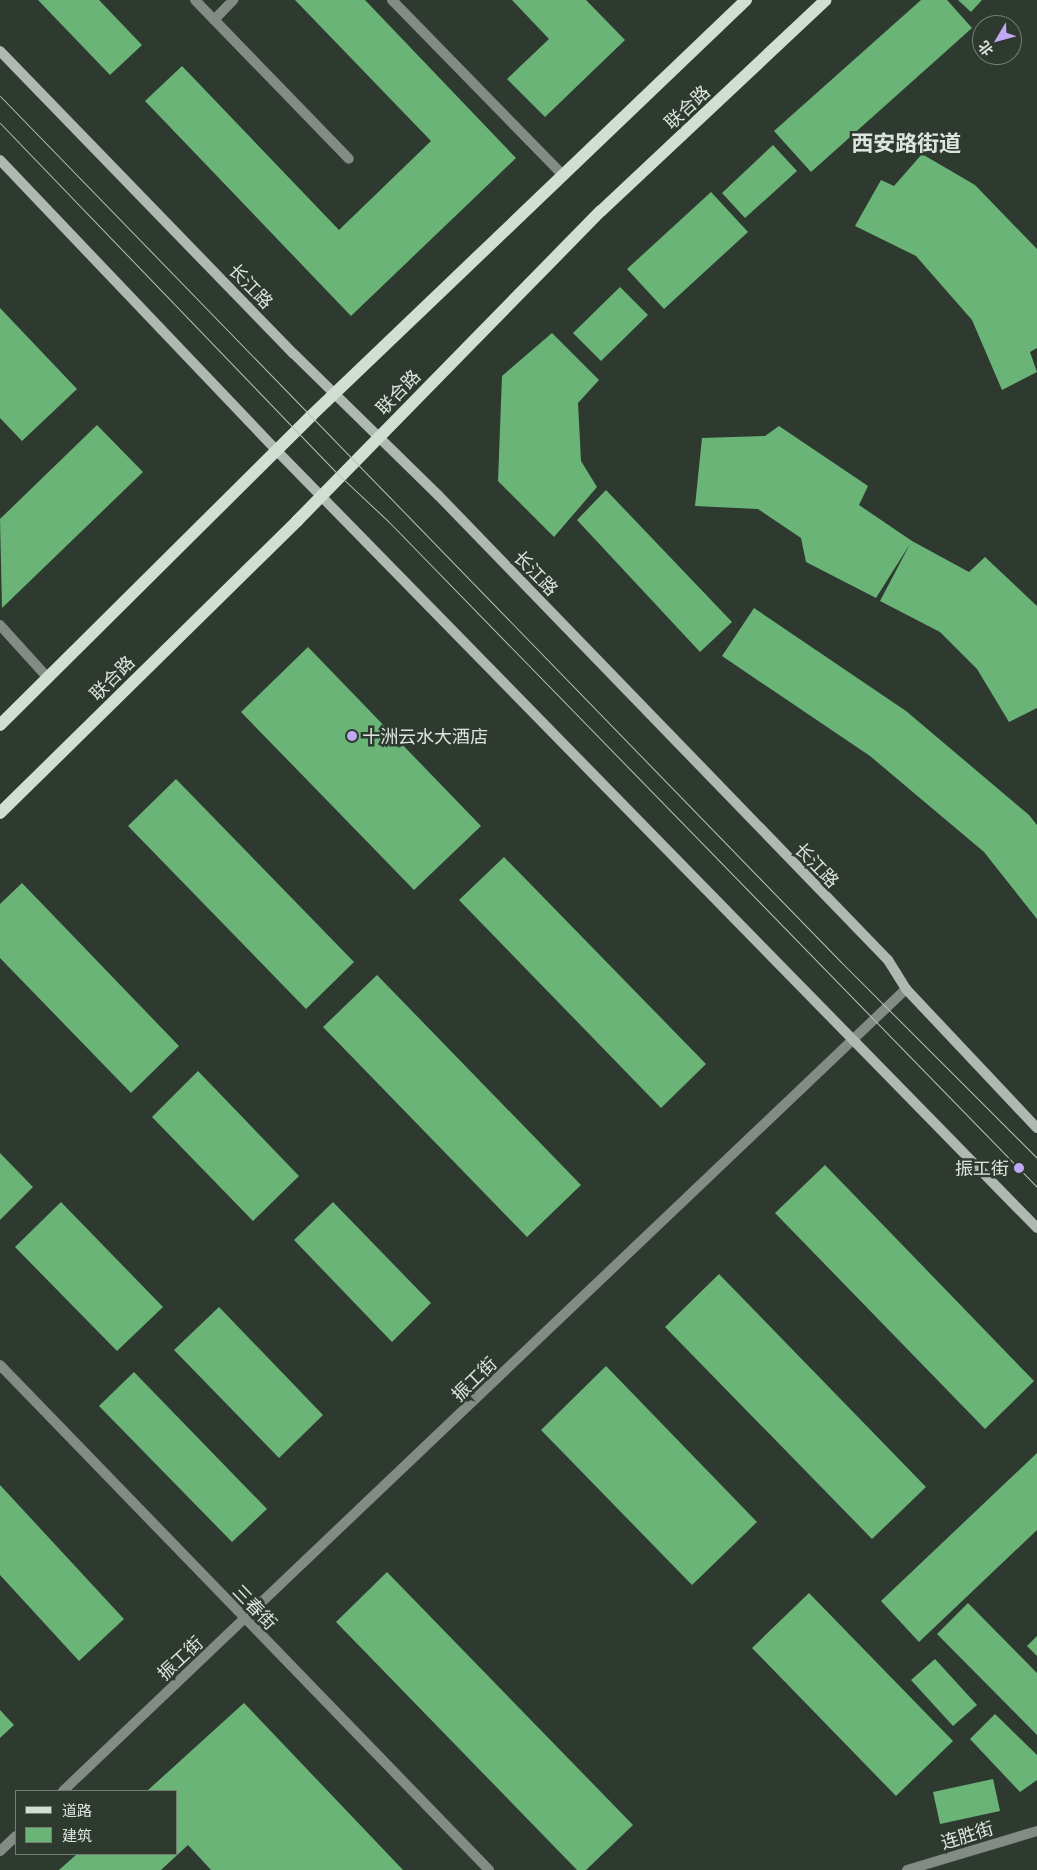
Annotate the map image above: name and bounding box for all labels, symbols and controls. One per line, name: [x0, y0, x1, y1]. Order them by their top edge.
north arrow: [972, 15, 1022, 65]
text: 北: [974, 38, 996, 59]
street label: 联合路: [660, 81, 714, 133]
district label: 西安路街道: [851, 130, 961, 156]
street label: 长江路: [224, 259, 278, 313]
street label: 联合路: [371, 365, 425, 419]
street label: 长江路: [509, 546, 563, 600]
street label: 联合路: [85, 651, 139, 705]
place label: 十洲云水大酒店: [362, 725, 488, 747]
marker: 十洲云水大酒店: [346, 730, 358, 742]
street label: 长江路: [790, 838, 844, 892]
place label: 振工街: [955, 1157, 1009, 1179]
marker: 振工街: [1013, 1162, 1025, 1174]
street label: 振工街: [447, 1352, 501, 1406]
street label: 三春街: [228, 1580, 282, 1634]
street label: 振工街: [153, 1632, 207, 1684]
legend: [15, 1790, 178, 1855]
text: 道路: [62, 1801, 92, 1819]
street label: 连胜街: [938, 1817, 996, 1853]
text: 建筑: [62, 1826, 92, 1844]

